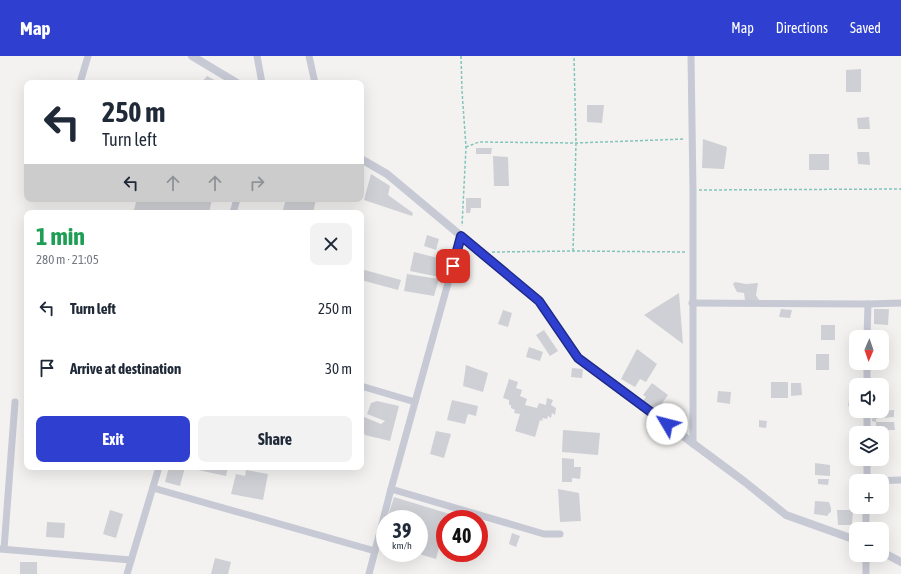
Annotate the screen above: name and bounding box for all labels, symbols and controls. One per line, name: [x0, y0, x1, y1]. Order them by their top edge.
text: Map: [20, 17, 51, 39]
text: Map: [731, 20, 754, 36]
text: Directions: [776, 20, 828, 36]
text: Saved: [850, 20, 881, 36]
icon: left: [36, 96, 88, 148]
text: 250 m: [102, 96, 165, 128]
text: Turn left: [102, 129, 157, 150]
icon: left: [120, 172, 142, 194]
icon: ahead: [162, 172, 184, 194]
icon: ahead: [204, 172, 226, 194]
icon: right: [246, 172, 268, 194]
text: 1 min: [36, 223, 85, 250]
button: close: [310, 223, 352, 265]
pin: [436, 249, 470, 283]
text: 280 m · 21:05: [36, 252, 99, 267]
icon: arrive: [442, 255, 464, 277]
icon: left: [36, 297, 58, 319]
text: Turn left: [70, 300, 116, 317]
text: 250 m: [318, 300, 352, 317]
north arrow: [849, 330, 889, 370]
map controls: [849, 330, 889, 562]
icon: arrive: [36, 357, 58, 379]
text: Arrive at destination: [70, 360, 181, 377]
text: 30 m: [325, 360, 352, 377]
button: sound: [849, 378, 889, 418]
position arrow: [646, 403, 688, 445]
button: Exit: [36, 416, 190, 462]
button: Share: [198, 416, 352, 462]
button: layers: [849, 426, 889, 466]
button: +: [849, 474, 889, 514]
speed limit sign: 40: [436, 510, 488, 562]
text: 39: [393, 519, 411, 542]
button: −: [849, 522, 889, 562]
text: km/h: [392, 540, 412, 551]

